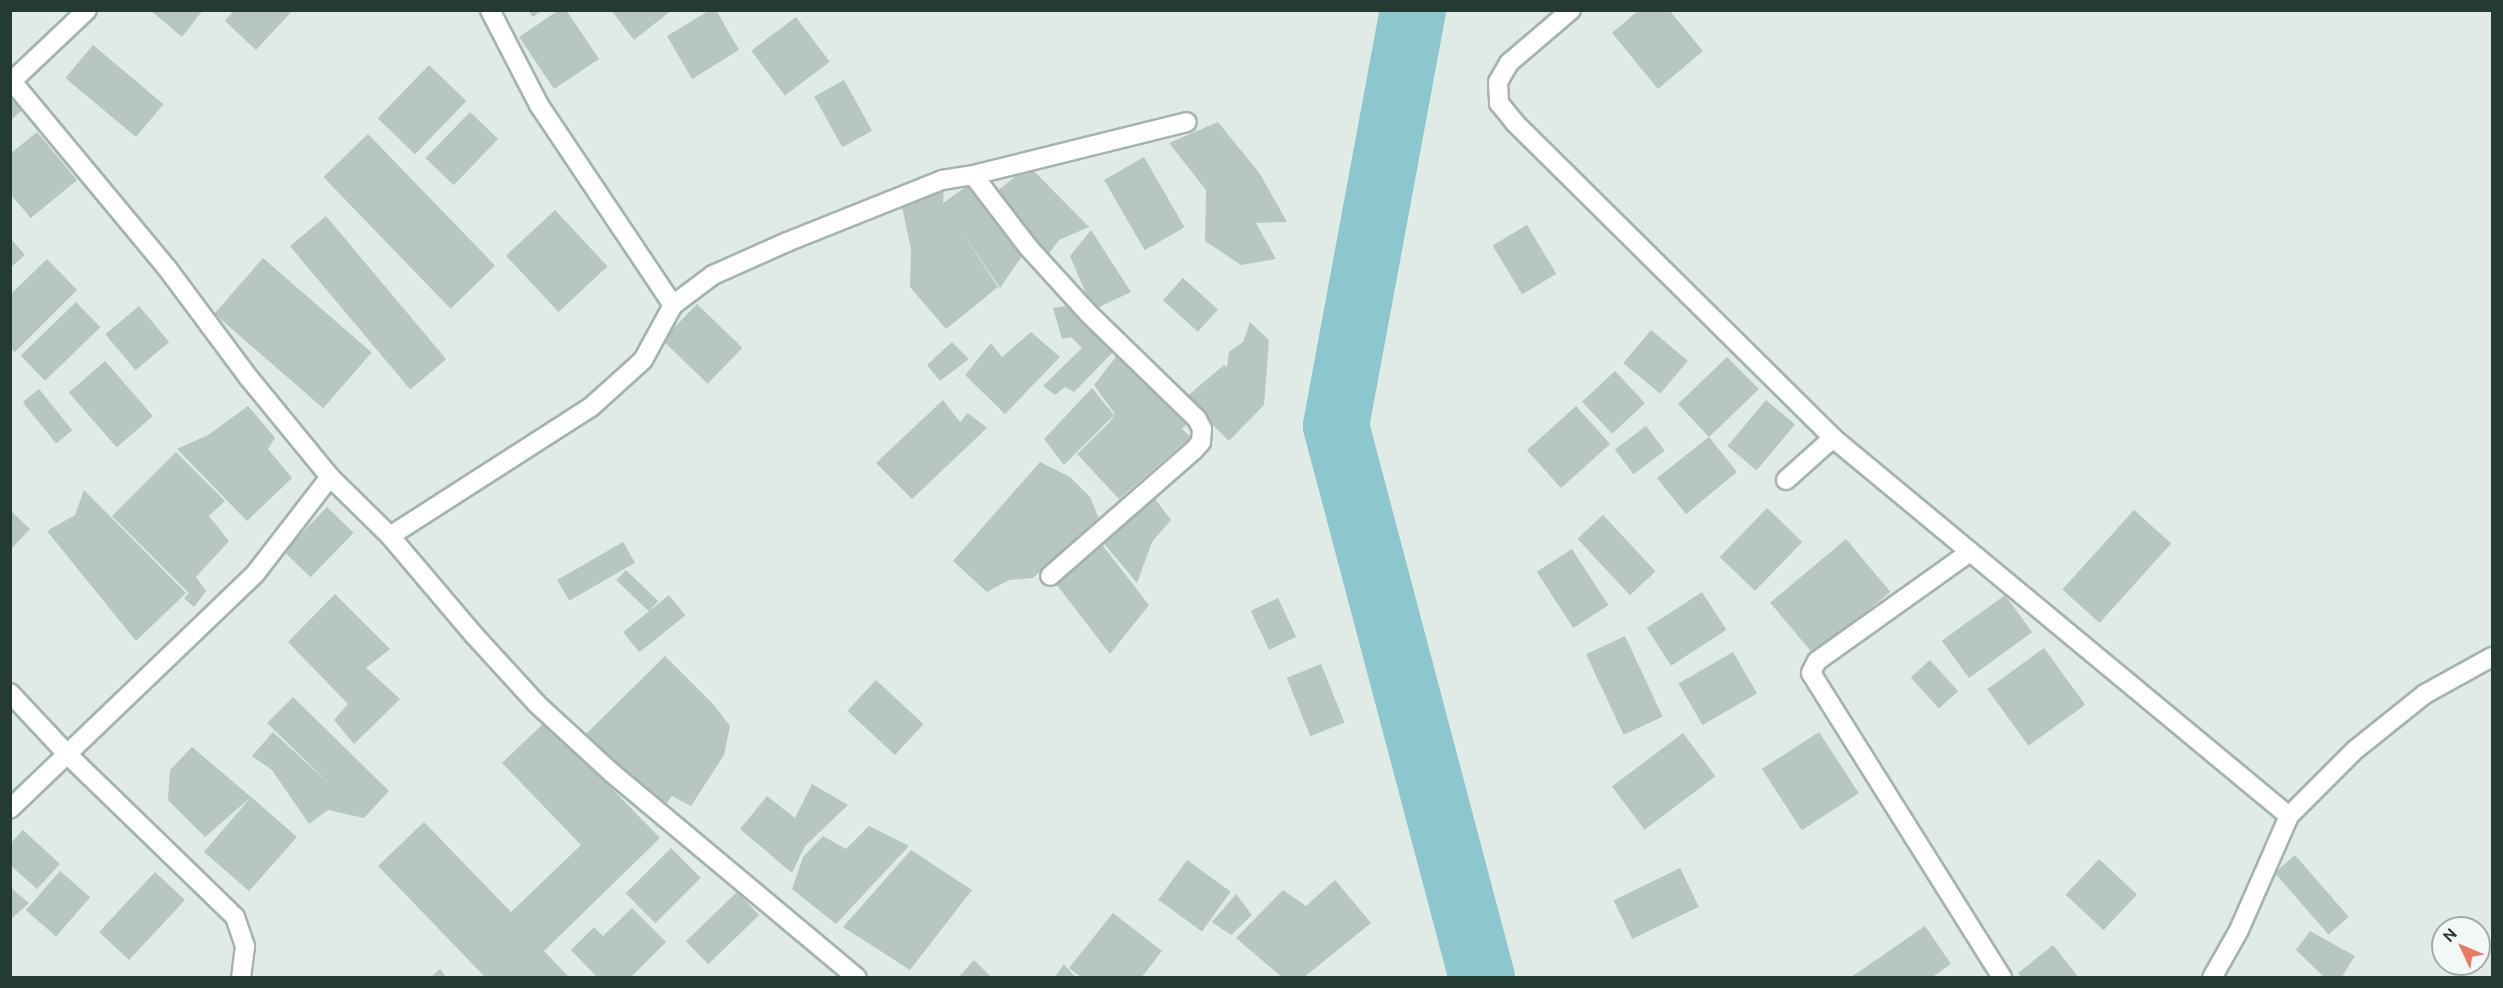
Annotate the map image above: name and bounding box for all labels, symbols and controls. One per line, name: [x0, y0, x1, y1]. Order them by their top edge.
north arrow: [2431, 916, 2491, 976]
text: N: [2439, 924, 2460, 945]

